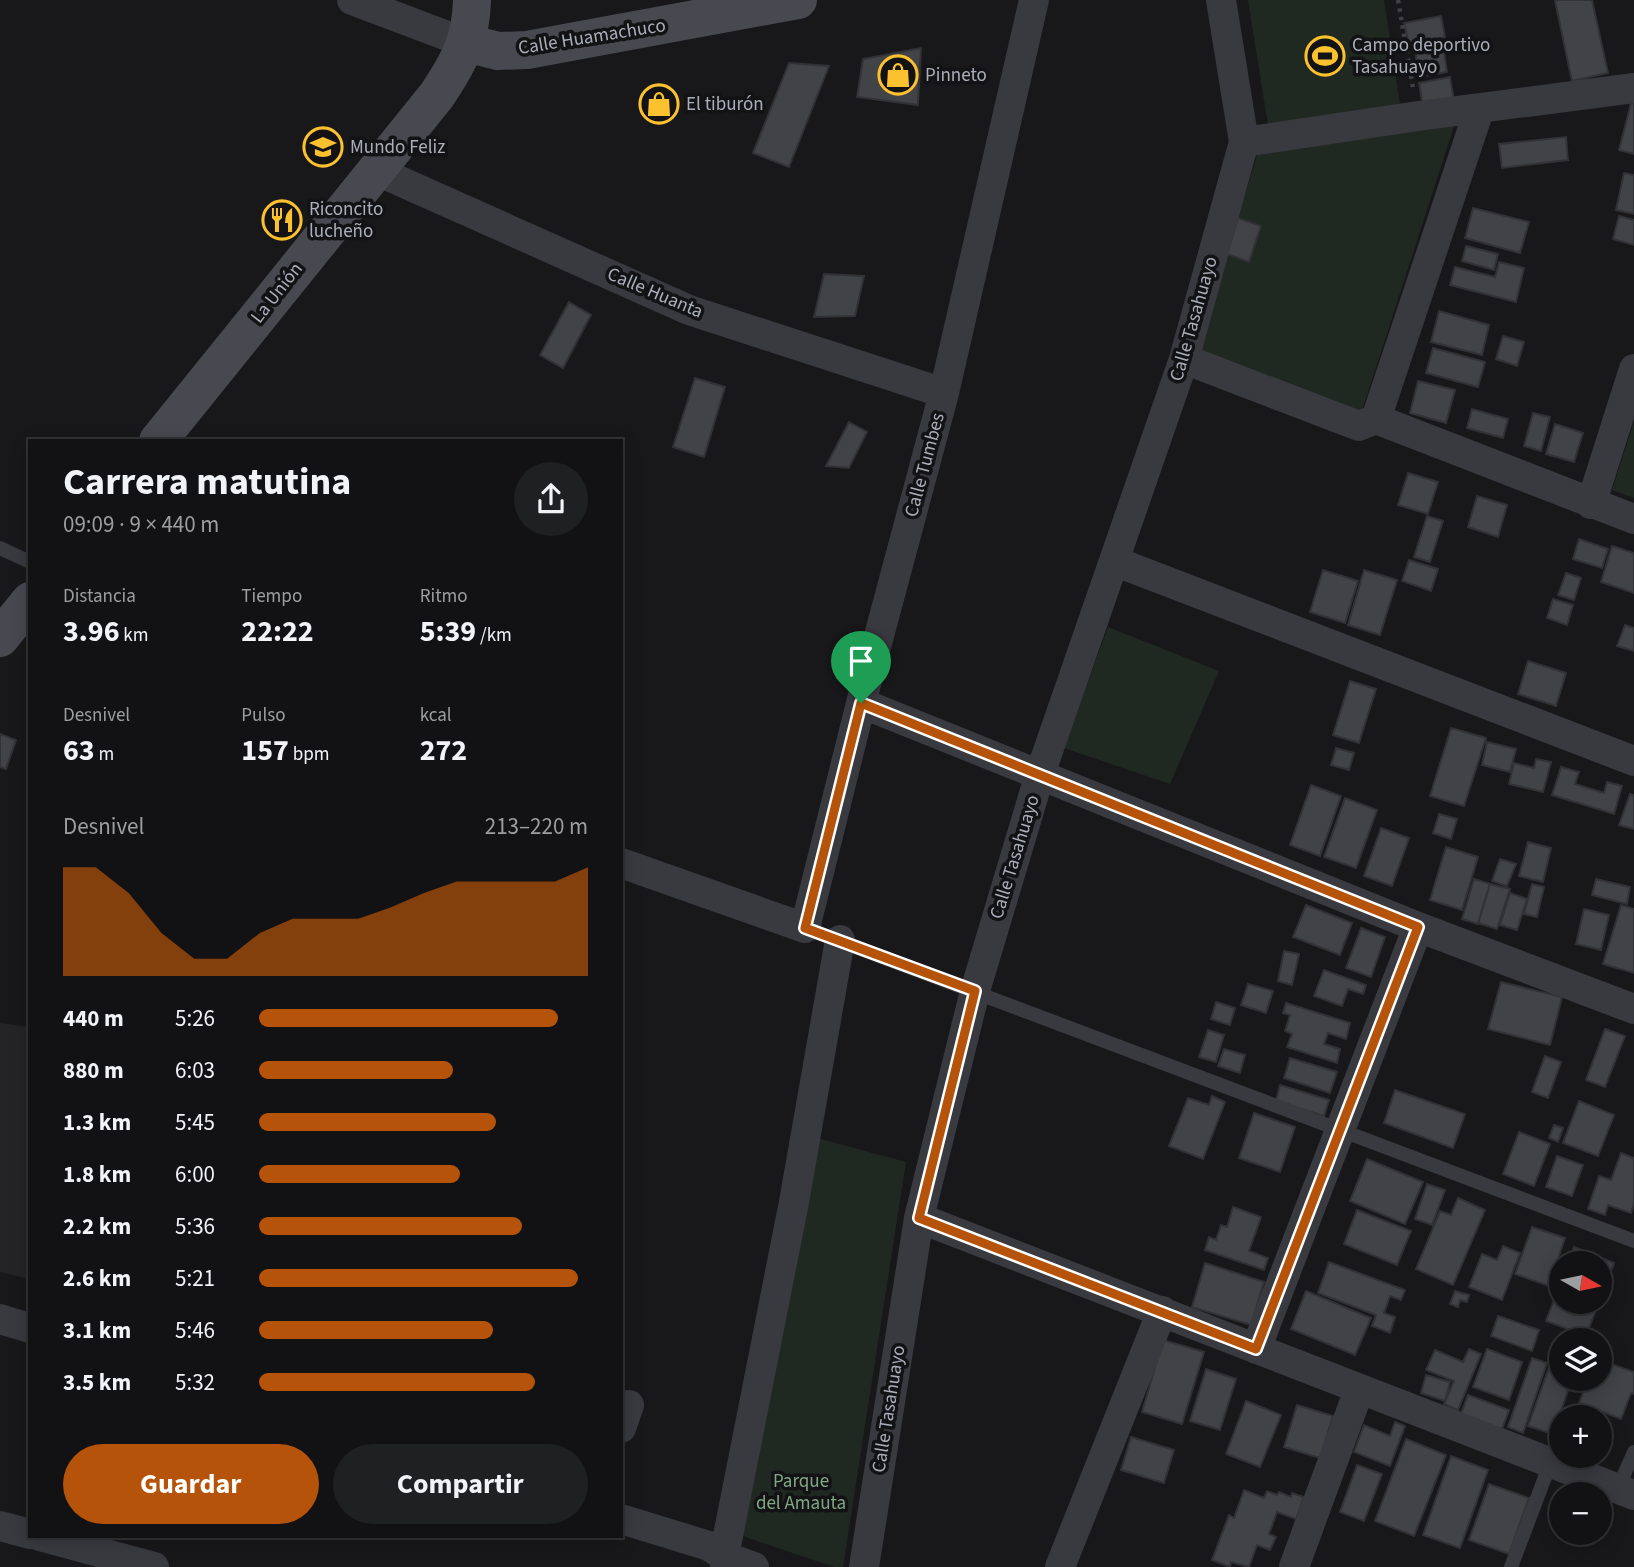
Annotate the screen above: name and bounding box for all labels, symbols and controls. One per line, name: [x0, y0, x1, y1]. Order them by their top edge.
street label: Calle Huamachuco: [516, 12, 668, 62]
place label: Campo deportivo Tasahuayo: [1352, 32, 1490, 81]
sports icon: Campo deportivo Tasahuayo: [1304, 35, 1346, 77]
shop icon: Pinneto: [877, 54, 919, 96]
place label: Pinneto: [925, 62, 987, 89]
shop icon: El tiburón: [638, 83, 680, 125]
place label: El tiburón: [686, 91, 764, 118]
school or university icon: Mundo Feliz: [302, 126, 344, 168]
place label: Mundo Feliz: [350, 134, 445, 161]
place label: Riconcito lucheño: [309, 196, 383, 245]
restaurant icon: Riconcito lucheño: [261, 199, 303, 241]
street label: Calle Tasahuayo: [1163, 253, 1225, 385]
street label: La Unión: [245, 257, 309, 329]
street label: Calle Huanta: [603, 261, 707, 325]
street label: Calle Tumbes: [898, 410, 952, 520]
text: Carrera matutina: [63, 455, 351, 509]
button: share: [514, 462, 588, 536]
text: 09:09 · 9 × 440 m: [63, 508, 219, 541]
text: Distancia: [63, 583, 136, 610]
text: Tiempo: [241, 583, 302, 610]
text: Ritmo: [420, 583, 468, 610]
text: 3.96: [63, 610, 120, 653]
text: 22:22: [241, 610, 314, 653]
text: 5:39: [420, 610, 476, 653]
text: km: [120, 622, 149, 649]
text: /km: [476, 622, 512, 649]
pin: [831, 631, 891, 703]
icon: arrive: [842, 642, 880, 680]
text: Desnivel: [63, 702, 130, 729]
text: Pulso: [241, 702, 286, 729]
text: kcal: [420, 702, 452, 729]
text: 63: [63, 729, 95, 772]
text: 157: [241, 729, 289, 772]
text: 272: [420, 729, 467, 772]
text: m: [95, 741, 114, 768]
text: bpm: [289, 741, 329, 768]
street label: Calle Tasahuayo: [983, 792, 1047, 922]
text: Desnivel: [63, 810, 144, 843]
text: 213–220 m: [485, 810, 588, 843]
text: 440 m: [63, 1002, 124, 1035]
text: 5:26: [175, 1002, 215, 1035]
text: 880 m: [63, 1054, 124, 1087]
text: 6:03: [175, 1054, 215, 1087]
text: 1.3 km: [63, 1106, 131, 1139]
text: 5:45: [175, 1106, 215, 1139]
text: 1.8 km: [63, 1158, 131, 1191]
text: 6:00: [175, 1158, 215, 1191]
text: 2.2 km: [63, 1210, 131, 1243]
text: 5:36: [175, 1210, 215, 1243]
north arrow: [1549, 1251, 1612, 1314]
map controls: [1549, 1251, 1612, 1545]
text: 2.6 km: [63, 1262, 131, 1295]
text: 5:21: [175, 1262, 215, 1295]
text: 3.1 km: [63, 1314, 131, 1347]
text: 5:46: [175, 1314, 215, 1347]
button: layers: [1549, 1328, 1612, 1391]
street label: Calle Tasahuayo: [866, 1343, 912, 1475]
text: 3.5 km: [63, 1366, 131, 1399]
text: 5:32: [175, 1366, 215, 1399]
button: +: [1549, 1405, 1612, 1468]
button: Guardar: [63, 1444, 319, 1524]
button: Compartir: [333, 1444, 588, 1524]
park label: Parque del Amauta: [756, 1468, 846, 1517]
button: −: [1549, 1482, 1612, 1545]

